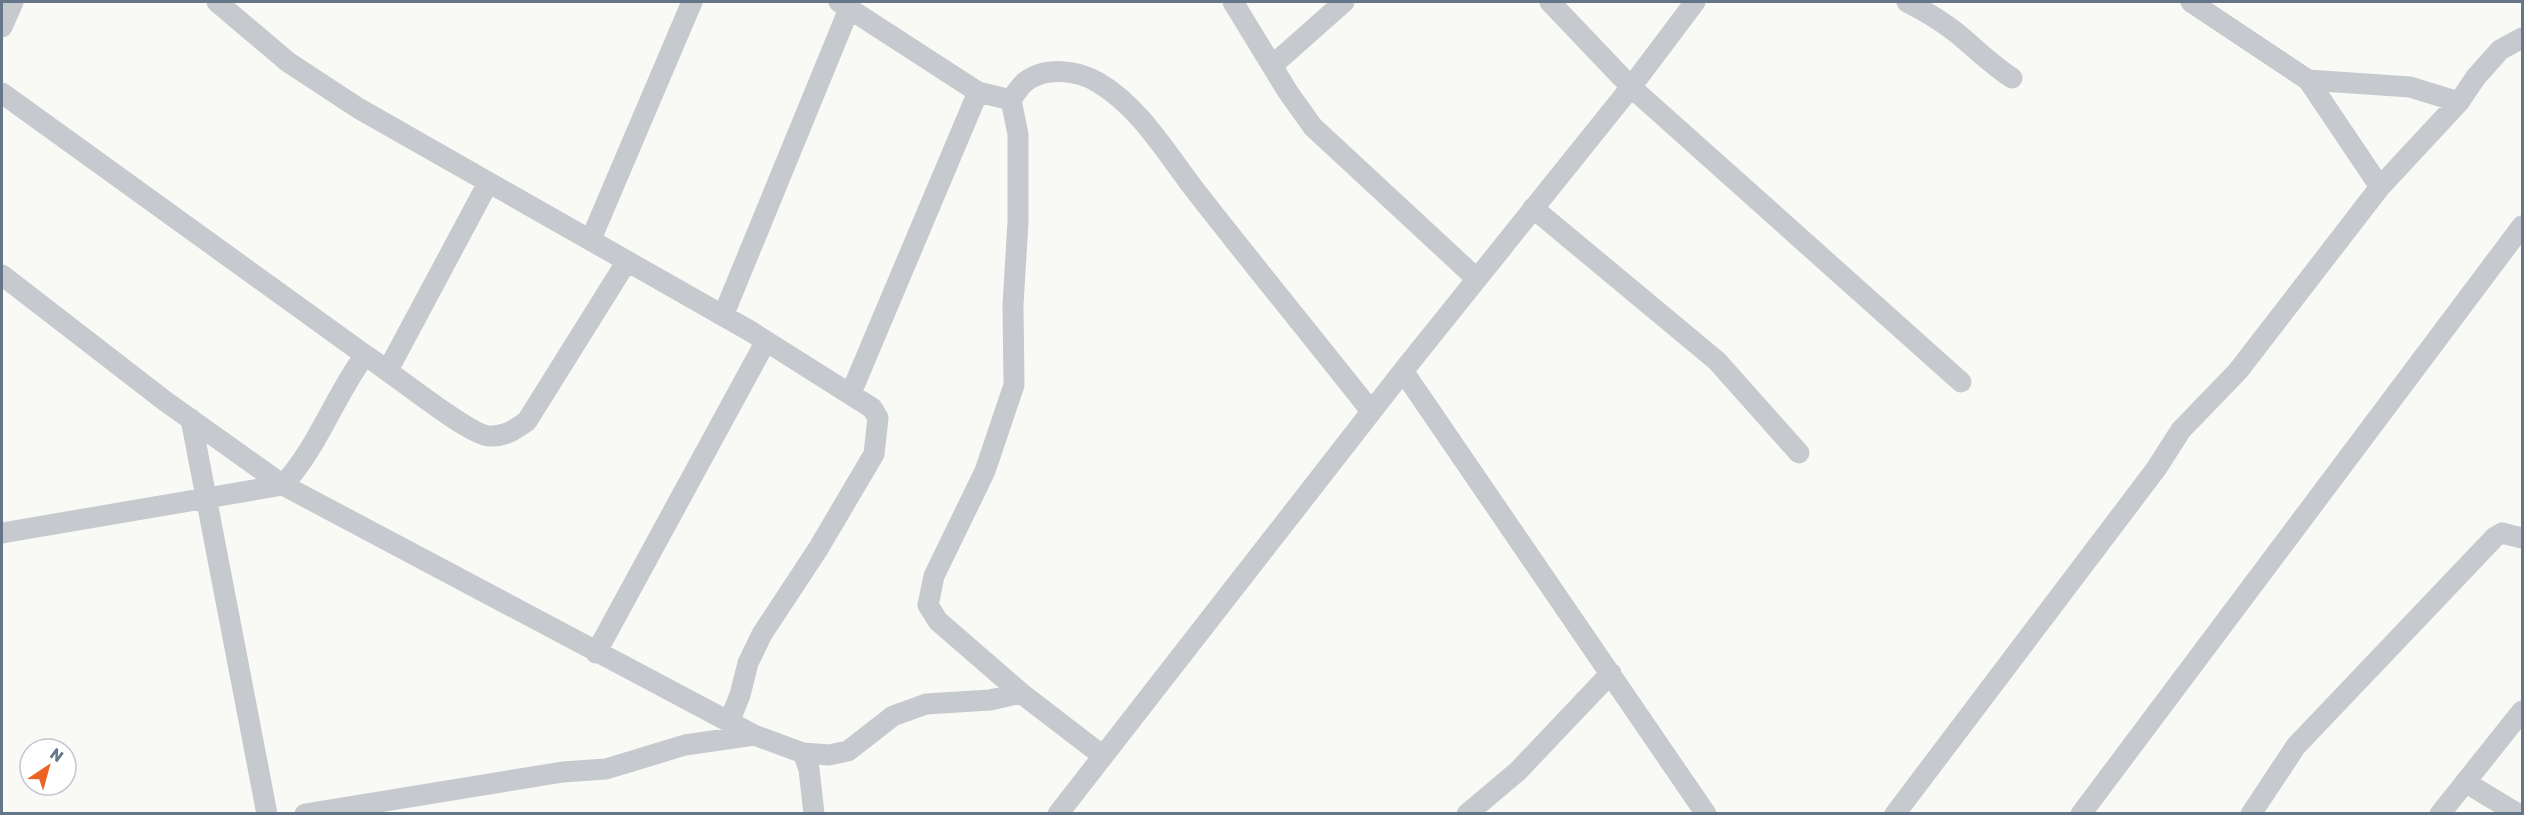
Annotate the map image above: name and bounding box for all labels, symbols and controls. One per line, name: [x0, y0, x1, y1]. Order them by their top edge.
north arrow: [18, 737, 78, 797]
text: N: [46, 744, 67, 766]

